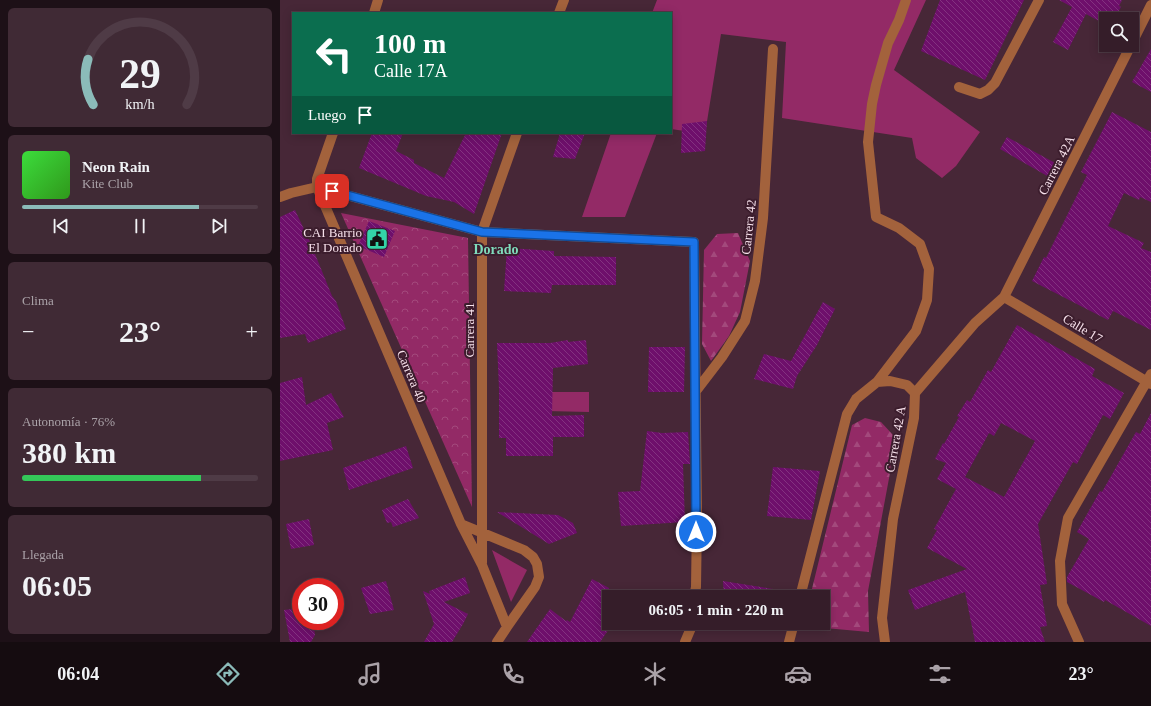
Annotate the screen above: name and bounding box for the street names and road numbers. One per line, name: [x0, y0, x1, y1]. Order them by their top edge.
street label: Carrera 42A: [1035, 132, 1078, 197]
street label: Carrera 42: [738, 199, 759, 255]
street label: Carrera 41: [462, 302, 477, 358]
street label: Calle 17: [1060, 311, 1106, 346]
street label: Carrera 40: [394, 348, 429, 405]
street label: Carrera 42 A: [882, 404, 909, 473]

